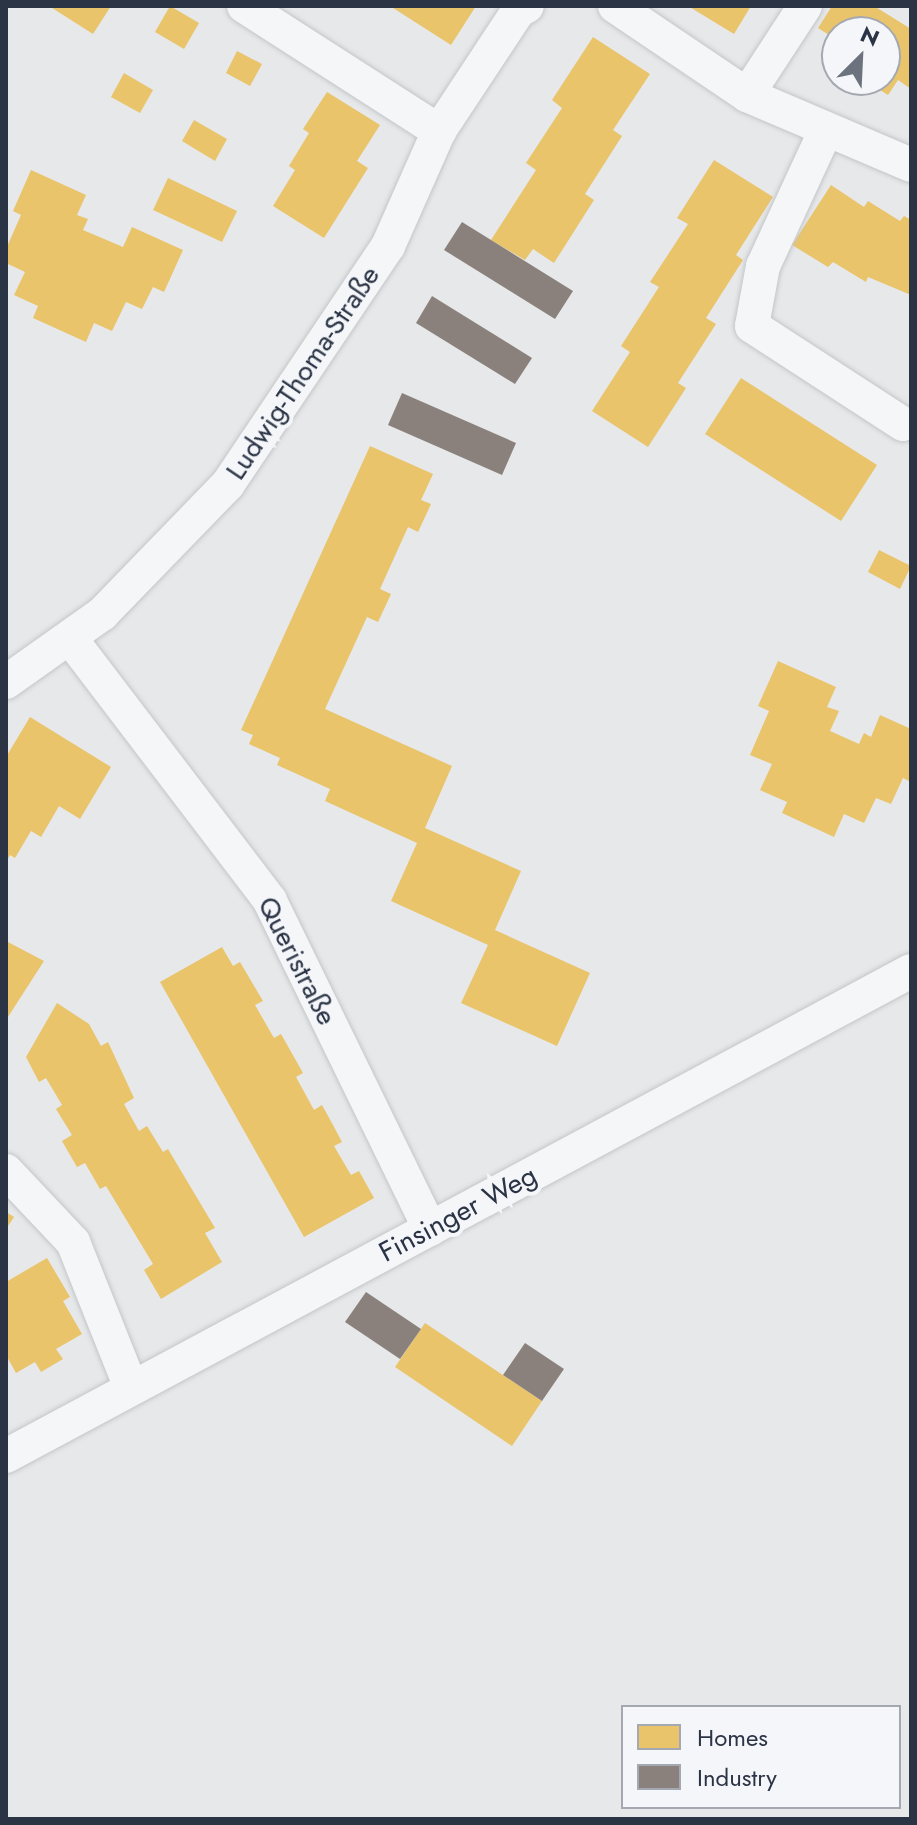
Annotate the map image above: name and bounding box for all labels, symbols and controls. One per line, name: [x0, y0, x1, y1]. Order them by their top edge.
north arrow: [821, 16, 901, 96]
text: N: [855, 18, 884, 54]
street label: Ludwig-Thoma-Straße: [219, 260, 387, 486]
street label: Queristraße: [250, 891, 344, 1031]
street label: Finsinger Weg: [374, 1158, 542, 1270]
legend: [621, 1705, 901, 1809]
text: Homes: [697, 1720, 768, 1755]
text: Industry: [697, 1760, 777, 1795]

